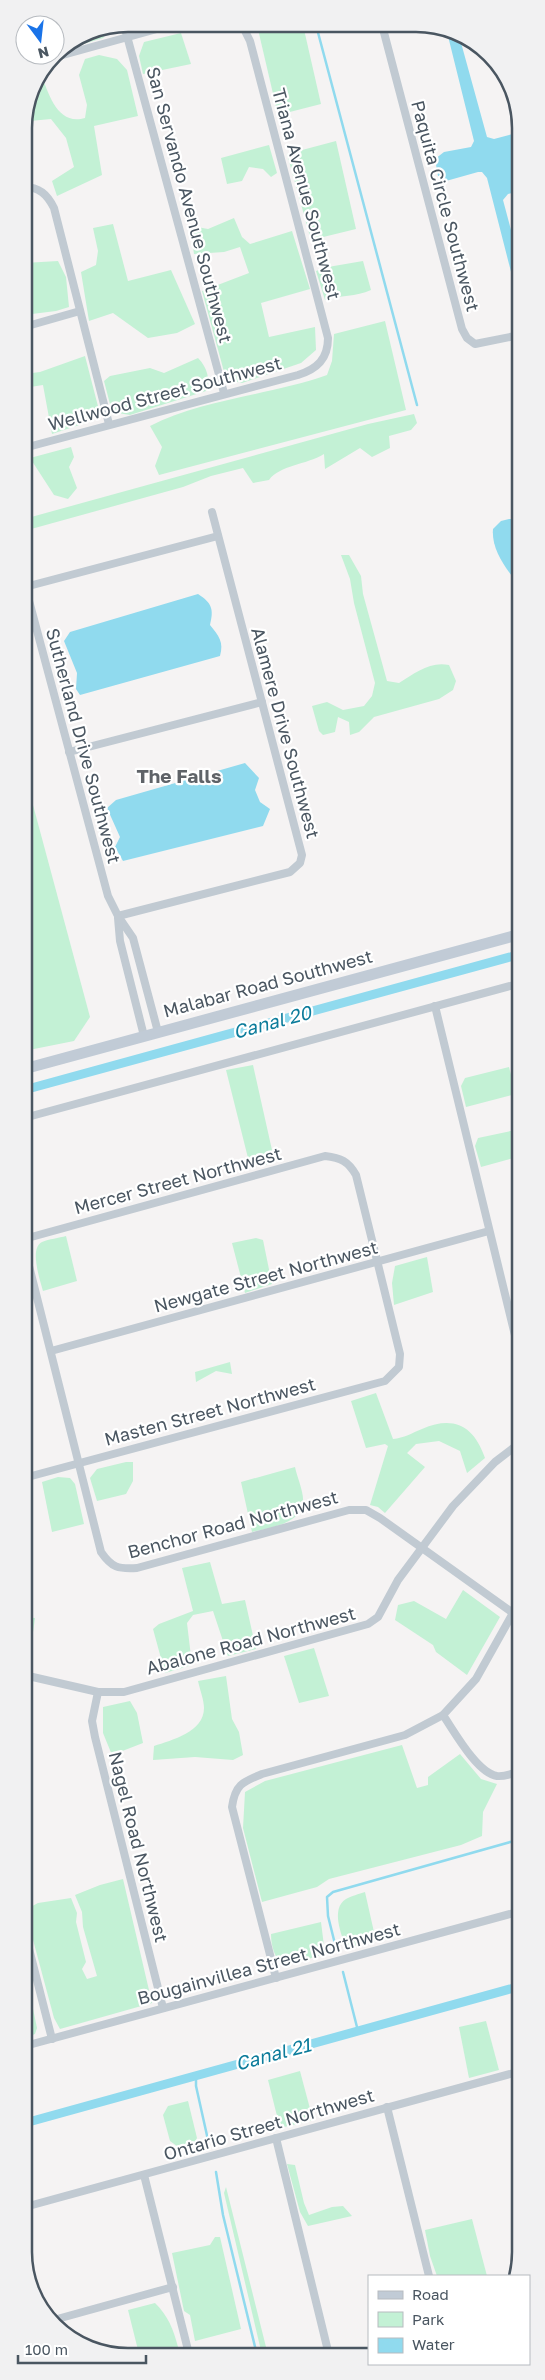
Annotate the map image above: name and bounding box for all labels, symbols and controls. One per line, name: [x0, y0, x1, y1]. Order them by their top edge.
north arrow: [15, 15, 65, 65]
text: N: [36, 43, 51, 63]
street label: San Servando Avenue Southwest: [142, 64, 237, 345]
street label: Triana Avenue Southwest: [268, 86, 346, 302]
street label: Paquita Circle Southwest: [407, 98, 485, 314]
street label: Wellwood Street Southwest: [46, 351, 284, 435]
street label: Alamere Drive Southwest: [247, 625, 325, 841]
street label: Sutherland Drive Southwest: [42, 626, 126, 866]
district label: The Falls: [136, 764, 222, 787]
street label: Malabar Road Southwest: [161, 944, 375, 1022]
water label: Canal 20: [230, 1000, 315, 1043]
street label: Mercer Street Northwest: [72, 1142, 284, 1218]
street label: Newgate Street Northwest: [151, 1236, 380, 1317]
street label: Masten Street Northwest: [102, 1372, 318, 1450]
street label: Benchor Road Northwest: [125, 1485, 340, 1563]
street label: Abalone Road Northwest: [144, 1601, 358, 1679]
street label: Nagel Road Northwest: [105, 1749, 173, 1944]
street label: Bougainvillea Street Northwest: [135, 1917, 403, 2009]
water label: Canal 21: [233, 2032, 314, 2075]
street label: Ontario Street Northwest: [161, 2083, 377, 2165]
legend: [368, 2275, 530, 2365]
text: Road: [412, 2285, 449, 2303]
text: Park: [412, 2310, 445, 2328]
scale bar: [18, 2332, 145, 2364]
text: Water: [412, 2335, 455, 2353]
text: 100 m: [25, 2340, 68, 2358]

